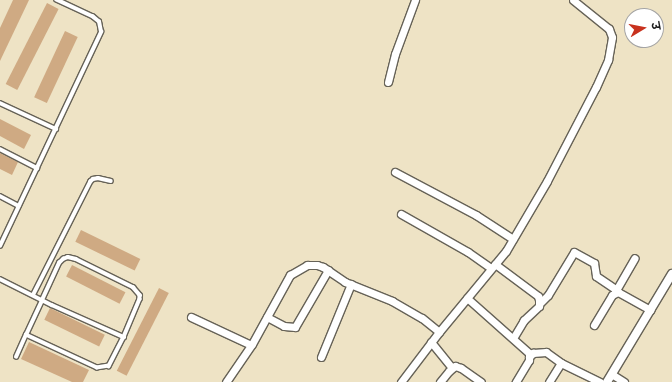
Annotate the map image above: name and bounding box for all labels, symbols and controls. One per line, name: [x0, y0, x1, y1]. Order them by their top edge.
north arrow: [624, 8, 664, 48]
text: उ: [648, 21, 662, 31]

